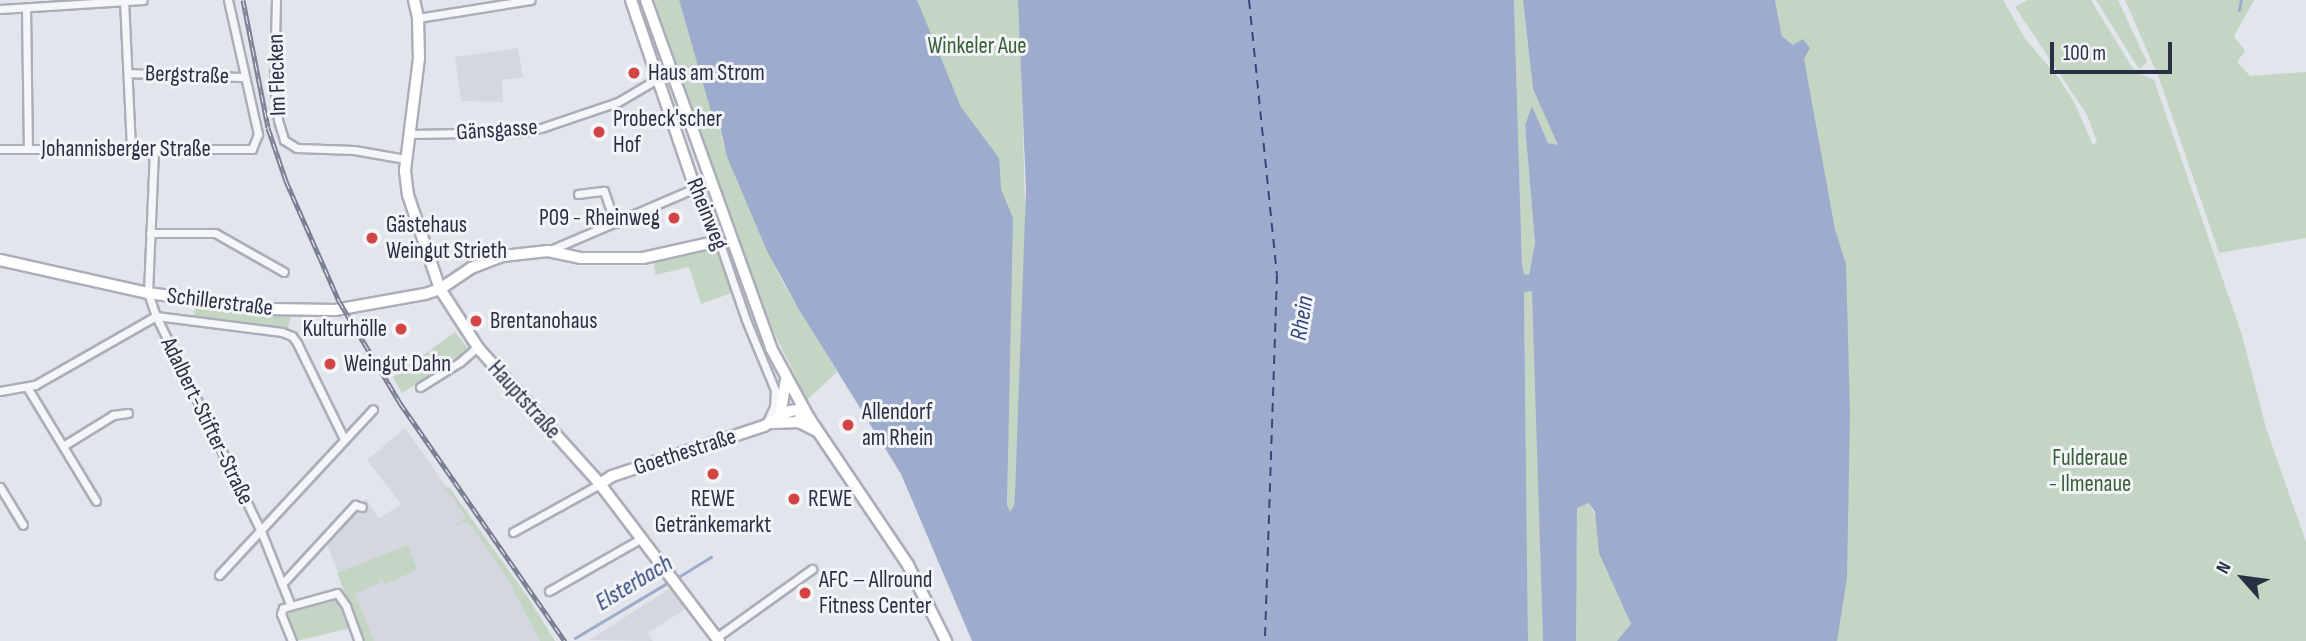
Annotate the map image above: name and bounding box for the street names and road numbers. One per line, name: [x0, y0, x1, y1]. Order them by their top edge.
street label: Im Flecken: [262, 34, 292, 116]
street label: Bergstraße: [145, 60, 229, 90]
street label: Gänsgasse: [455, 113, 539, 147]
street label: Johannisberger Straße: [41, 135, 211, 163]
street label: Rheinweg: [680, 174, 734, 254]
street label: Schillerstraße: [165, 282, 275, 322]
street label: Adalbert-Stifter-Straße: [155, 333, 259, 509]
street label: Hauptstraße: [482, 355, 566, 445]
street label: Goethestraße: [631, 423, 739, 481]

